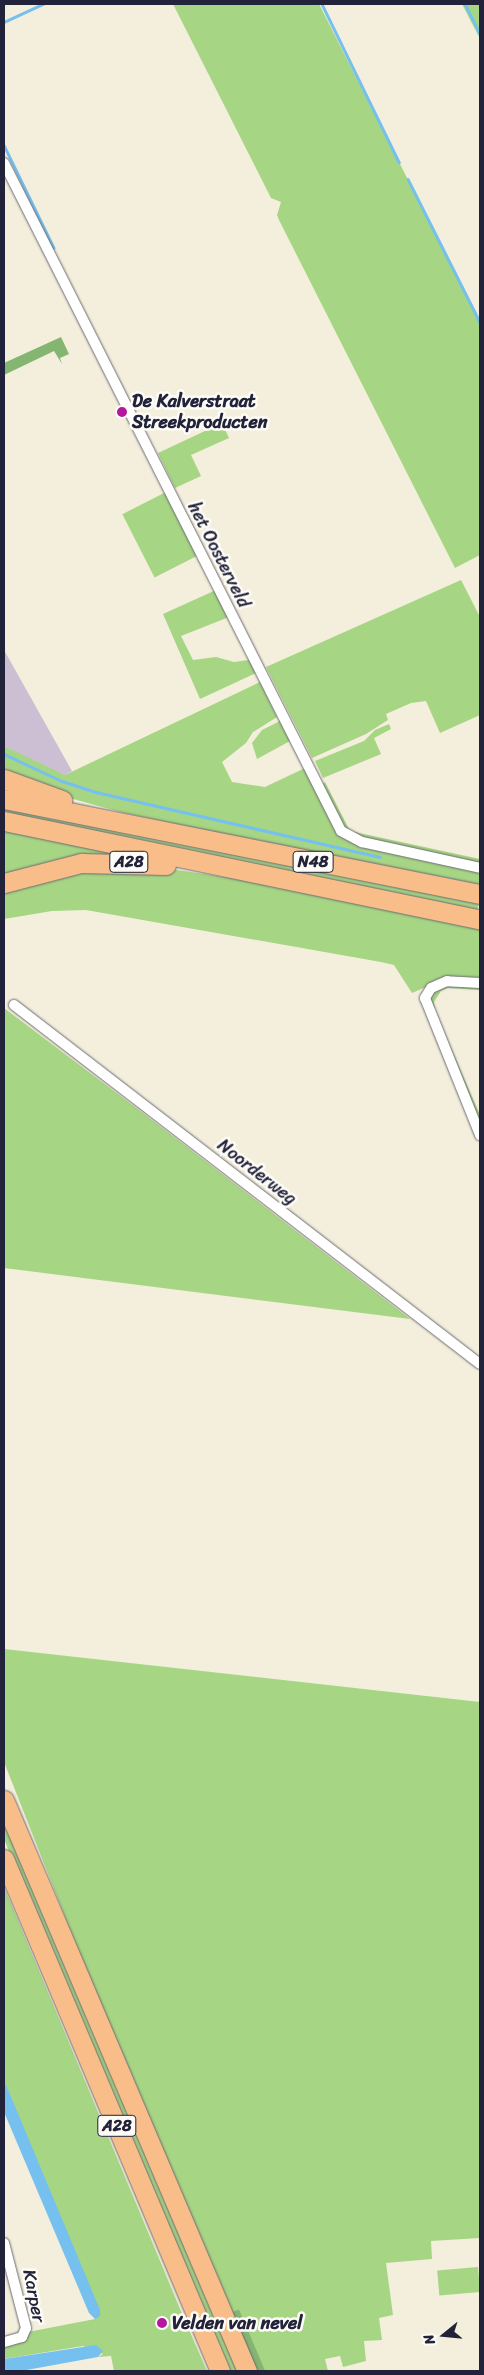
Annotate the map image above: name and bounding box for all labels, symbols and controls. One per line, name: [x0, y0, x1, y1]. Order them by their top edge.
place label: De Kalverstraat Streekproducten: [132, 391, 267, 434]
marker: De Kalverstraat Streekproducten: [116, 406, 128, 418]
street label: het Oosterveld: [183, 498, 255, 612]
road number: A28: [109, 849, 149, 876]
road number: N48: [292, 849, 334, 876]
street label: Noorderweg: [213, 1134, 301, 1210]
road number: A28: [97, 2112, 137, 2140]
street label: Karper: [18, 2268, 50, 2324]
north arrow: [419, 2310, 469, 2360]
place label: Velden van nevel: [172, 2312, 302, 2334]
marker: Velden van nevel: [156, 2317, 168, 2329]
text: N: [416, 2331, 443, 2348]

